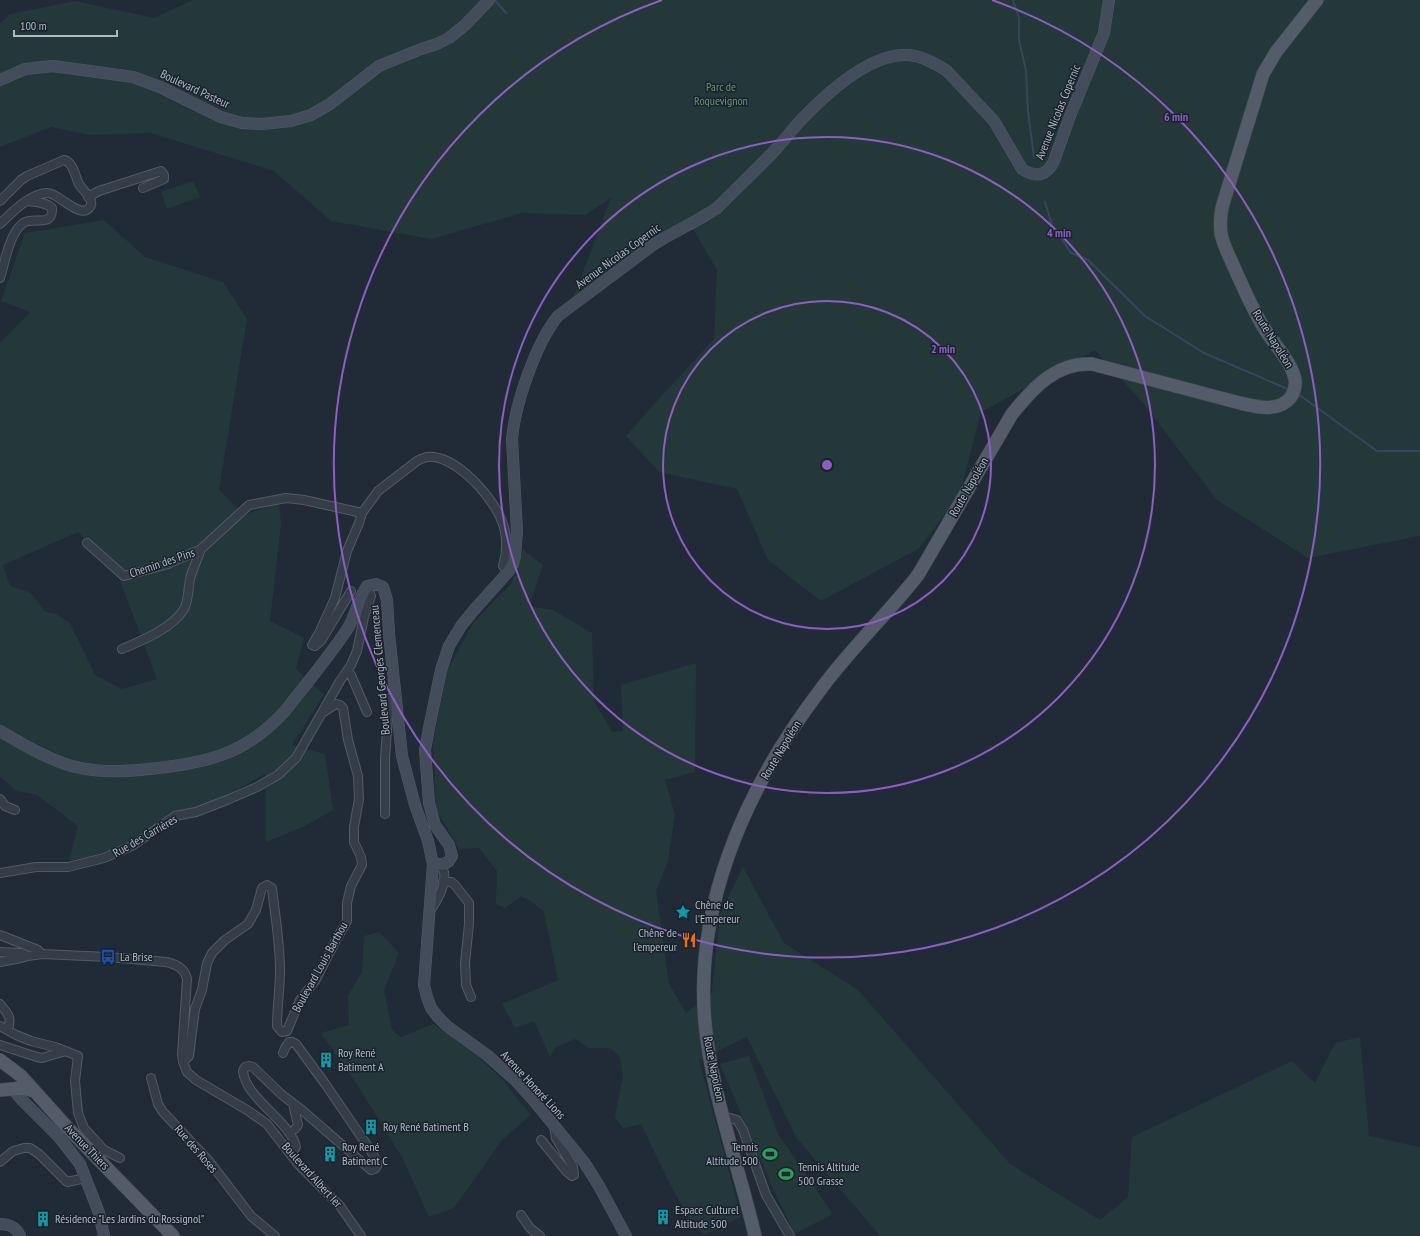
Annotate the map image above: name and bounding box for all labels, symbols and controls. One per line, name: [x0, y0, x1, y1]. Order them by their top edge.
scale bar: [14, 12, 117, 38]
text: 100 m: [20, 18, 47, 33]
street label: Avenue Nicolas Copernic: [1032, 61, 1084, 162]
street label: Boulevard Pasteur: [158, 66, 233, 111]
park label: Parc de Roquevignon: [694, 79, 748, 108]
text: 6 min: [1164, 109, 1188, 124]
street label: Avenue Nicolas Copernic: [572, 219, 664, 291]
text: 4 min: [1047, 225, 1071, 240]
street label: Route Napoléon: [1250, 307, 1297, 371]
text: 2 min: [931, 341, 955, 356]
street label: Route Napoléon: [946, 454, 992, 519]
centre of rings: [820, 458, 834, 472]
street label: Chemin des Pins: [127, 544, 196, 581]
street label: Boulevard Georges Clemenceau: [366, 604, 393, 736]
street label: Route Napoléon: [757, 718, 804, 782]
street label: Rue des Carrières: [110, 811, 180, 860]
place label: Chêne de l'Empereur: [695, 897, 741, 926]
place icon: Chêne de l'Empereur: [674, 903, 692, 921]
street label: Boulevard Louis Barthou: [288, 919, 351, 1015]
place label: Chêne de l'empereur: [633, 925, 678, 954]
restaurant icon: Chêne de l'empereur: [680, 931, 698, 949]
bus stop icon: La Brise: [99, 948, 117, 966]
place label: La Brise: [120, 949, 153, 964]
street label: Route Napoléon: [701, 1035, 728, 1103]
place label: Roy René Batiment A: [338, 1045, 384, 1074]
street label: Avenue Honoré Lions: [498, 1047, 569, 1122]
building icon: Roy René Batiment A: [317, 1051, 335, 1069]
building icon: Roy René Batiment B: [362, 1118, 380, 1136]
place label: Roy René Batiment B: [383, 1119, 469, 1134]
street label: Avenue Thiers: [62, 1121, 113, 1173]
street label: Rue des Roses: [171, 1122, 221, 1176]
street label: Boulevard Albert Ier: [279, 1139, 346, 1211]
place label: Roy René Batiment C: [342, 1139, 388, 1168]
place label: Tennis Altitude 500: [706, 1139, 758, 1168]
building icon: Roy René Batiment C: [321, 1145, 339, 1163]
sports icon: Tennis Altitude 500: [761, 1145, 779, 1163]
place label: Tennis Altitude 500 Grasse: [798, 1159, 860, 1188]
sports icon: Tennis Altitude 500 Grasse: [777, 1165, 795, 1183]
place label: Espace Culturel Altitude 500: [675, 1202, 739, 1231]
building icon: Espace Culturel Altitude 500: [654, 1208, 672, 1226]
building icon: Résidence "Les Jardins du Rossignol": [34, 1210, 52, 1228]
place label: Résidence "Les Jardins du Rossignol": [55, 1211, 204, 1226]

